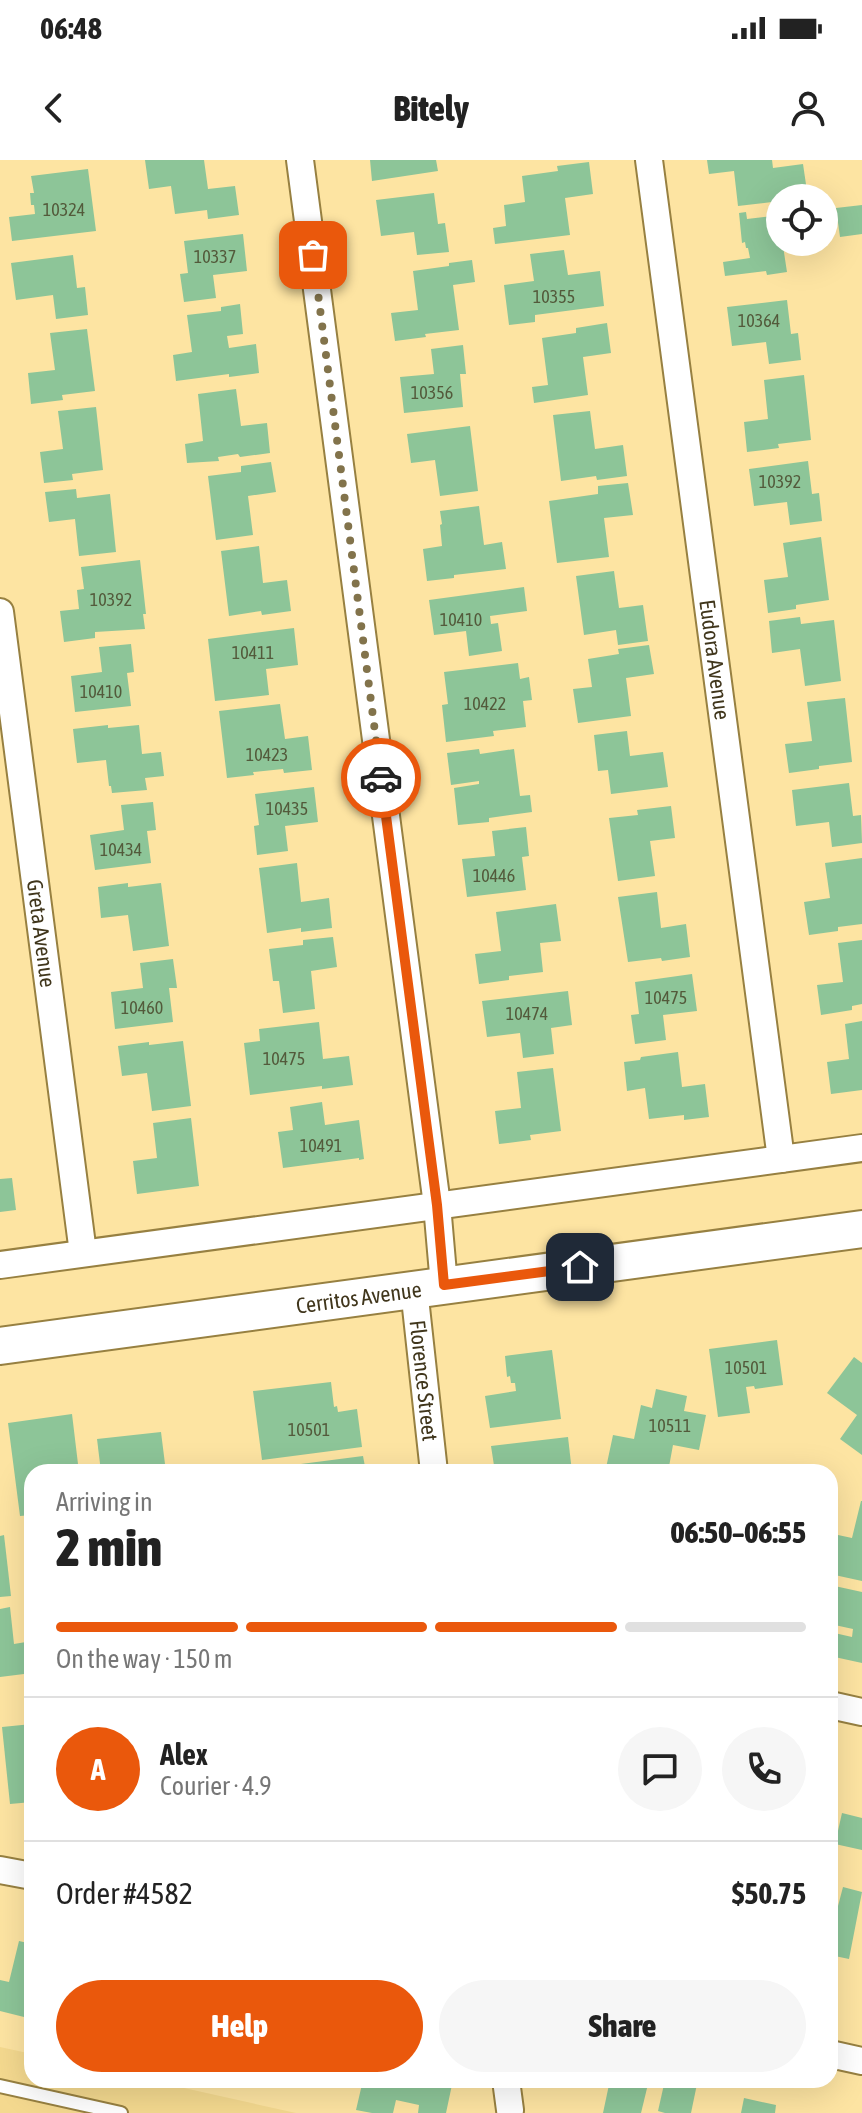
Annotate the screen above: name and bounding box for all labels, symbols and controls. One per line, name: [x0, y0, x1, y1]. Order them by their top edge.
text: 06:48: [40, 11, 102, 45]
icon: back: [32, 86, 76, 130]
icon: person: [786, 86, 830, 130]
text: Bitely: [393, 87, 469, 129]
map controls: [766, 184, 838, 256]
button: locate: [766, 184, 838, 256]
house number: 10324: [43, 199, 85, 220]
pin: [279, 221, 347, 289]
icon: bag: [291, 233, 335, 277]
house number: 10337: [194, 246, 236, 267]
house number: 10355: [533, 286, 575, 307]
house number: 10364: [738, 310, 780, 331]
house number: 10356: [411, 382, 453, 403]
house number: 10392: [759, 471, 801, 492]
house number: 10392: [90, 589, 132, 610]
street label: Eudora Avenue: [694, 598, 736, 721]
house number: 10410: [440, 609, 482, 630]
house number: 10411: [232, 642, 274, 663]
house number: 10410: [80, 681, 122, 702]
house number: 10422: [464, 693, 506, 714]
courier: [341, 738, 421, 818]
house number: 10423: [246, 744, 288, 765]
icon: car: [359, 756, 403, 800]
house number: 10435: [266, 798, 308, 819]
house number: 10434: [100, 839, 142, 860]
house number: 10446: [473, 865, 515, 886]
street label: Greta Avenue: [22, 878, 61, 989]
house number: 10475: [645, 987, 687, 1008]
house number: 10460: [121, 997, 163, 1018]
house number: 10474: [506, 1003, 548, 1024]
house number: 10475: [263, 1048, 305, 1069]
house number: 10491: [300, 1135, 342, 1156]
pin: [546, 1233, 614, 1301]
icon: home: [558, 1245, 602, 1289]
street label: Cerritos Avenue: [294, 1276, 423, 1319]
street label: Florence Street: [404, 1319, 444, 1442]
house number: 10501: [725, 1357, 767, 1378]
house number: 10511: [649, 1415, 691, 1436]
house number: 10501: [288, 1419, 330, 1440]
text: Arriving in: [56, 1487, 153, 1517]
text: 06:50–06:55: [671, 1515, 806, 1549]
text: 2 min: [56, 1517, 162, 1577]
text: On the way · 150 m: [56, 1644, 233, 1674]
button: chat: [618, 1727, 702, 1811]
button: phone: [722, 1727, 806, 1811]
text: Alex: [160, 1737, 208, 1771]
text: A: [91, 1752, 105, 1786]
text: Courier · 4.9: [160, 1771, 271, 1801]
text: Order #4582: [56, 1876, 193, 1910]
text: $50.75: [732, 1876, 806, 1910]
button: Help: [56, 1980, 423, 2072]
button: Share: [439, 1980, 806, 2072]

